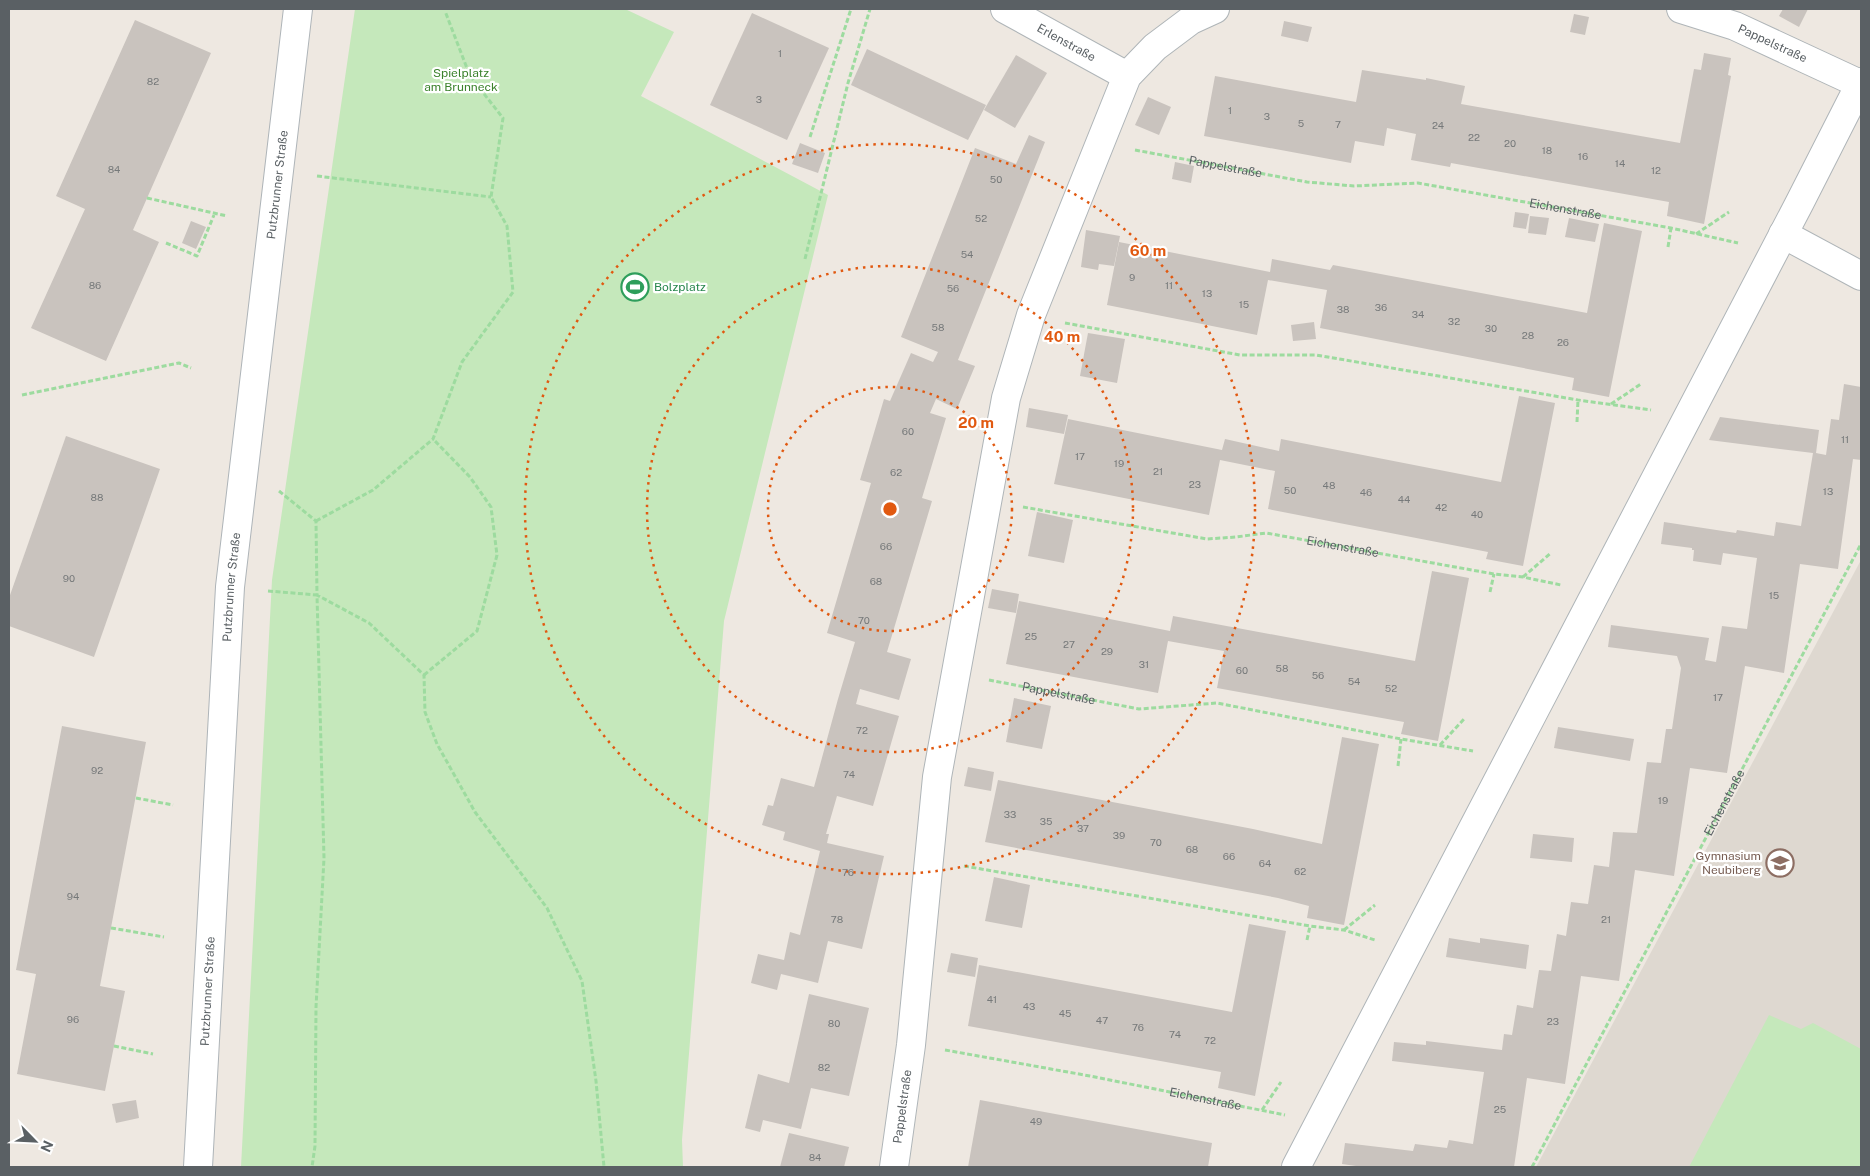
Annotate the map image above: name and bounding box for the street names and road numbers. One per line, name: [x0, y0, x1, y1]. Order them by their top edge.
street label: Erlenstraße: [1035, 21, 1098, 64]
street label: Pappelstraße: [1736, 21, 1809, 66]
street label: Putzbrunner Straße: [264, 129, 291, 240]
street label: Pappelstraße: [1188, 153, 1263, 181]
street label: Eichenstraße: [1528, 196, 1603, 223]
street label: Putzbrunner Straße: [220, 531, 243, 642]
street label: Eichenstraße: [1306, 533, 1380, 560]
street label: Pappelstraße: [1021, 680, 1097, 707]
street label: Eichenstraße: [1701, 767, 1748, 838]
street label: Putzbrunner Straße: [198, 936, 218, 1046]
street label: Pappelstraße: [890, 1069, 915, 1144]
street label: Eichenstraße: [1168, 1085, 1243, 1113]

